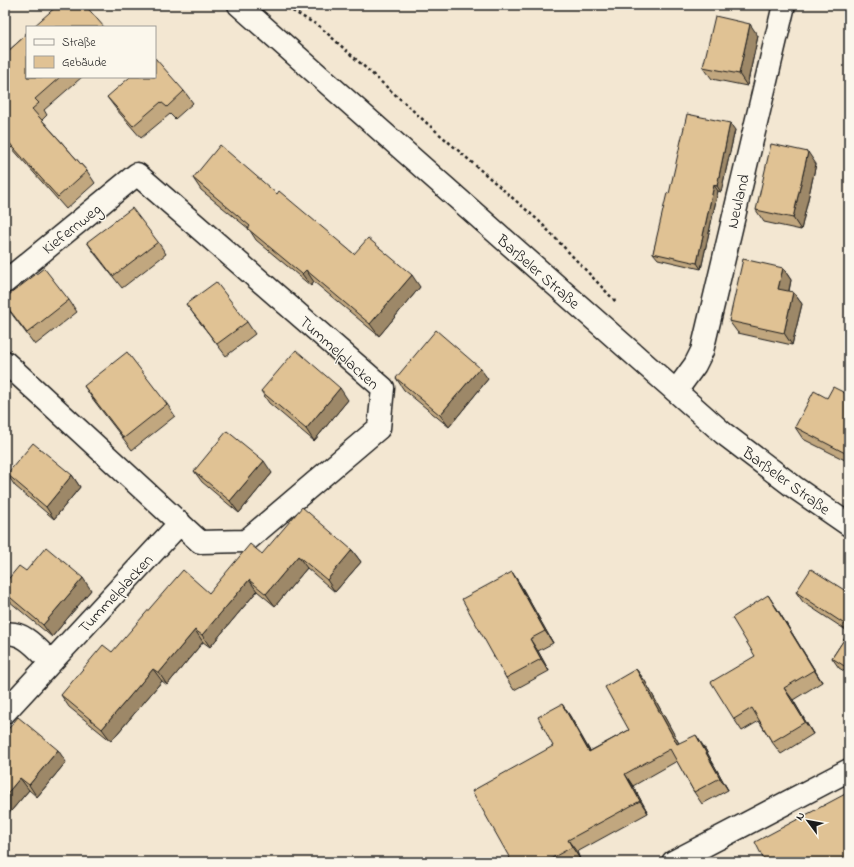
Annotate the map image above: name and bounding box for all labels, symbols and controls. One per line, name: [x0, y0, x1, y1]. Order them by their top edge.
legend: [26, 26, 156, 78]
text: Straße: [62, 34, 96, 52]
text: Gebäude: [62, 54, 107, 72]
street label: Neuland: [721, 172, 757, 231]
street label: Kiefernweg: [37, 198, 107, 261]
street label: Barßeler Straße: [490, 229, 585, 316]
street label: Tummelplacken: [293, 311, 384, 396]
street label: Barßeler Straße: [736, 441, 835, 522]
street label: Tummelplacken: [73, 549, 160, 639]
north arrow: [788, 801, 828, 841]
text: N: [792, 809, 809, 824]

